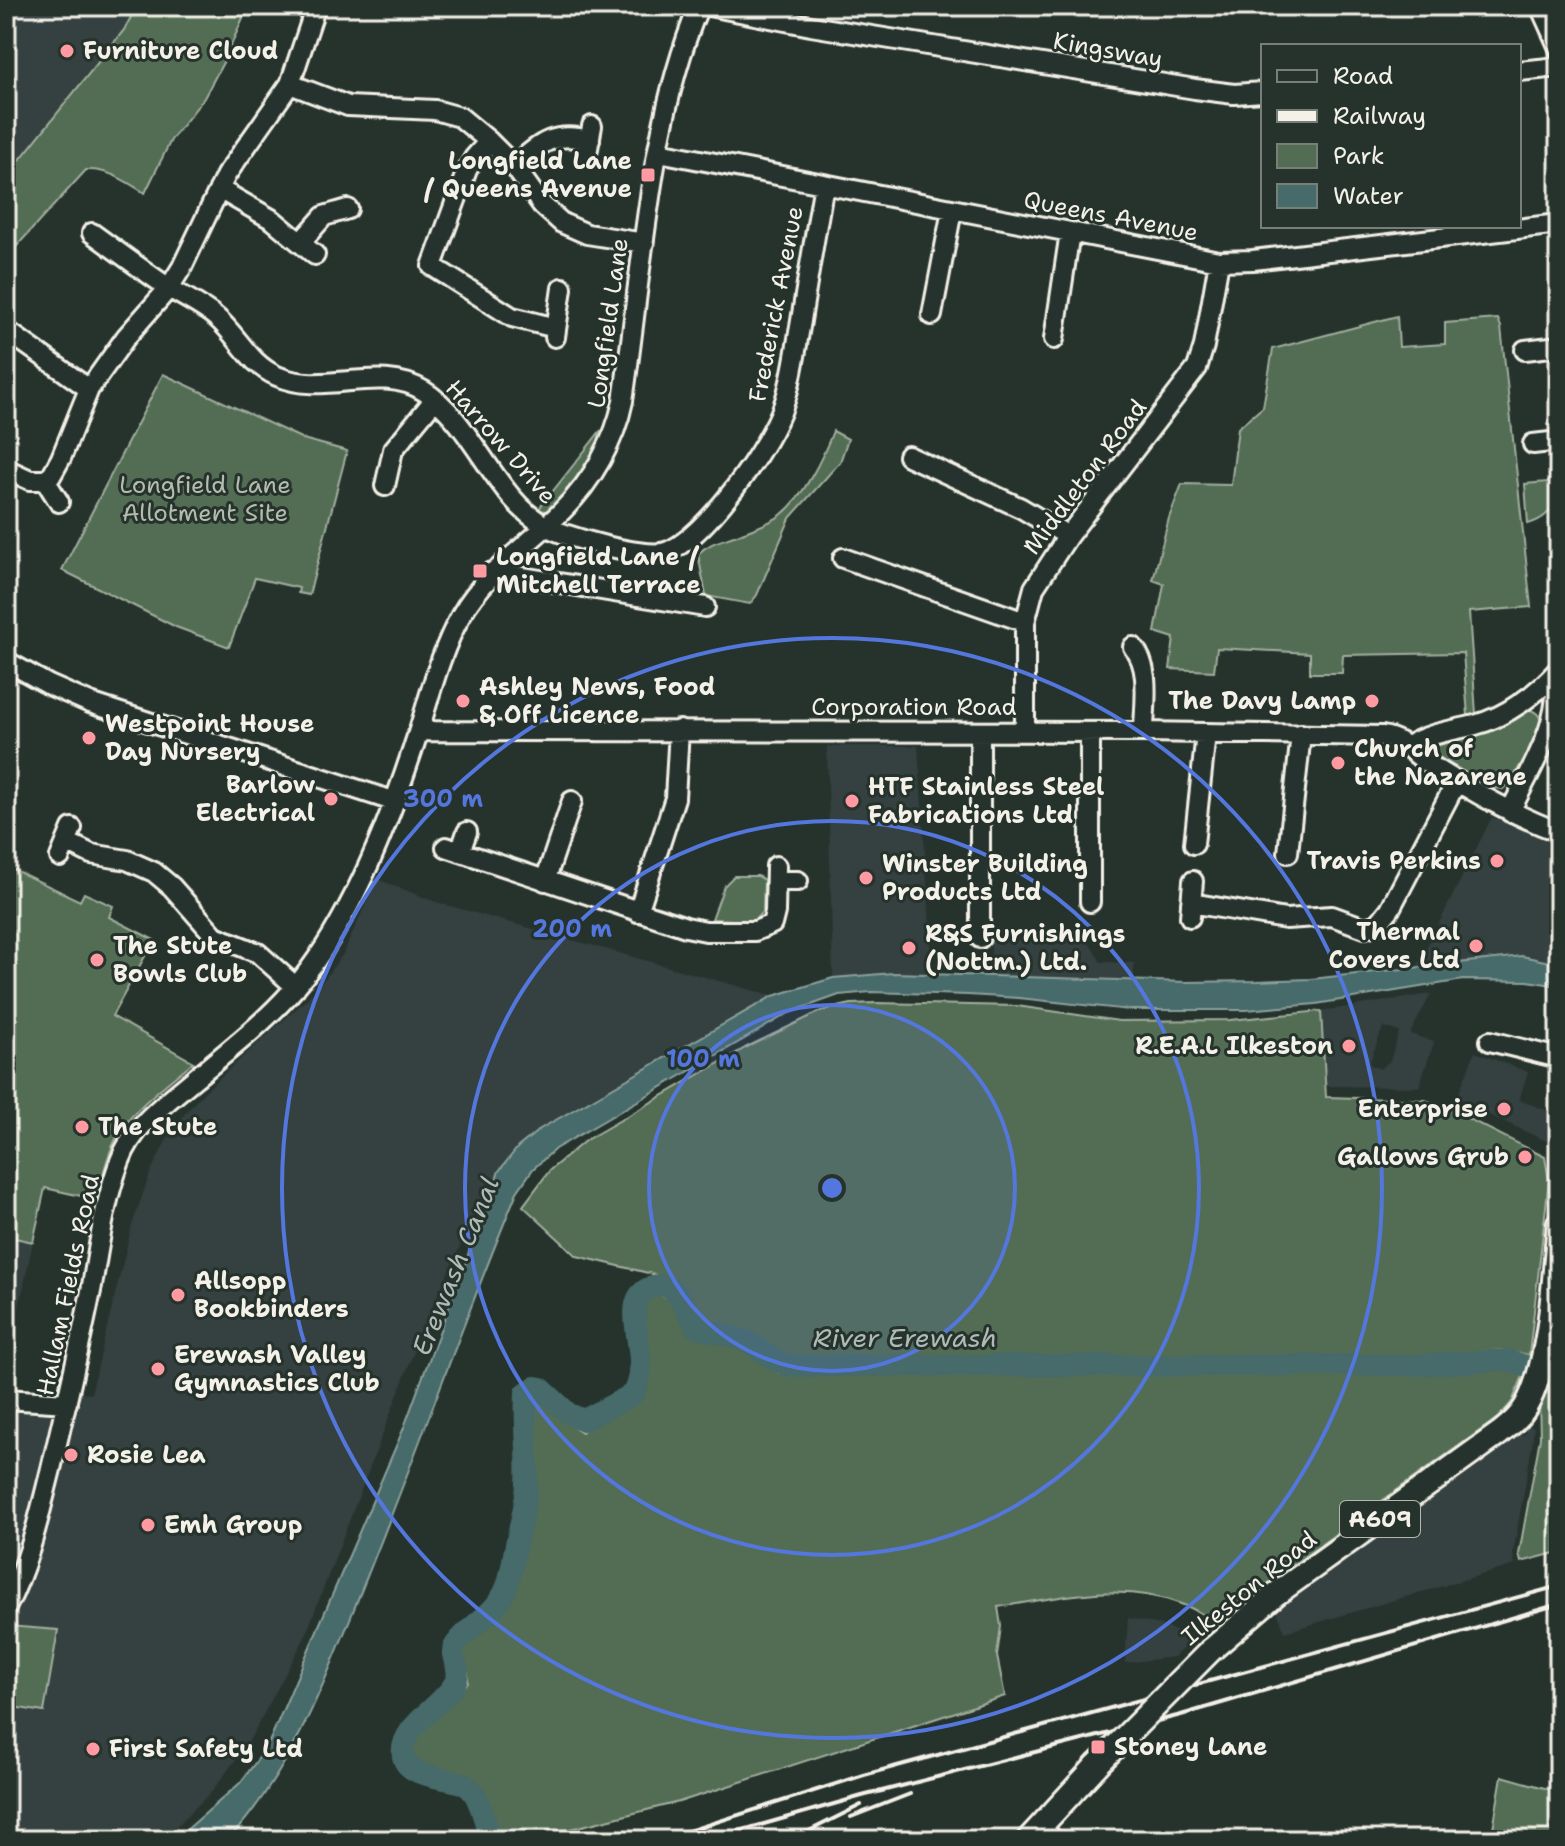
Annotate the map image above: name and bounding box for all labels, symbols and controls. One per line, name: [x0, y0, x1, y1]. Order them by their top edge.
street label: Kingsway: [1051, 25, 1165, 75]
place label: Furniture Cloud: [83, 35, 278, 67]
marker: Furniture Cloud: [58, 42, 76, 60]
legend: [1261, 44, 1521, 228]
text: Road: [1333, 60, 1393, 92]
text: Railway: [1333, 100, 1426, 132]
text: Park: [1333, 140, 1385, 172]
place label: Longfield Lane / Queens Avenue: [423, 145, 632, 205]
marker: Longfield Lane / Queens Avenue: [639, 166, 657, 184]
text: Water: [1333, 180, 1404, 212]
street label: Queens Avenue: [1021, 183, 1201, 249]
street label: Frederick Avenue: [741, 203, 811, 405]
street label: Longfield Lane: [580, 236, 636, 410]
street label: Harrow Drive: [438, 373, 564, 511]
street label: Middleton Road: [1016, 393, 1154, 561]
park label: Longfield Lane Allotment Site: [119, 469, 291, 529]
place label: Longfield Lane / Mitchell Terrace: [496, 541, 701, 601]
marker: Longfield Lane / Mitchell Terrace: [471, 562, 489, 580]
place label: Ashley News, Food & Off Licence: [479, 671, 715, 731]
place label: The Davy Lamp: [1168, 685, 1356, 717]
street label: Corporation Road: [811, 691, 1017, 723]
marker: Ashley News, Food & Off Licence: [454, 692, 472, 710]
marker: The Davy Lamp: [1363, 692, 1381, 710]
place label: Westpoint House Day Nursery: [105, 708, 314, 768]
marker: Westpoint House Day Nursery: [80, 729, 98, 747]
place label: Church of the Nazarene: [1354, 733, 1527, 793]
marker: Church of the Nazarene: [1329, 754, 1347, 772]
place label: Barlow Electrical: [195, 769, 315, 829]
place label: HTF Stainless Steel Fabrications Ltd: [868, 771, 1104, 831]
text: 300 m: [403, 783, 483, 815]
marker: Barlow Electrical: [322, 790, 340, 808]
marker: HTF Stainless Steel Fabrications Ltd: [843, 792, 861, 810]
place label: Travis Perkins: [1307, 845, 1481, 877]
place label: Winster Building Products Ltd: [882, 848, 1088, 908]
marker: Travis Perkins: [1488, 852, 1506, 870]
marker: Winster Building Products Ltd: [857, 869, 875, 887]
text: 200 m: [532, 913, 612, 945]
place label: Thermal Covers Ltd: [1328, 916, 1460, 976]
place label: R&S Furnishings (Nottm.) Ltd.: [925, 918, 1126, 978]
place label: The Stute Bowls Club: [113, 930, 247, 990]
marker: Thermal Covers Ltd: [1467, 937, 1485, 955]
marker: R&S Furnishings (Nottm.) Ltd.: [900, 939, 918, 957]
marker: The Stute Bowls Club: [88, 951, 106, 969]
place label: R.E.A.L Ilkeston: [1135, 1030, 1333, 1062]
marker: R.E.A.L Ilkeston: [1340, 1037, 1358, 1055]
text: 100 m: [666, 1043, 740, 1075]
place label: Enterprise: [1358, 1093, 1488, 1125]
marker: Enterprise: [1495, 1100, 1513, 1118]
place label: The Stute: [98, 1111, 217, 1143]
marker: The Stute: [73, 1118, 91, 1136]
place label: Gallows Grub: [1337, 1141, 1509, 1173]
marker: Gallows Grub: [1516, 1148, 1534, 1166]
street label: Hallam Fields Road: [29, 1171, 107, 1399]
water label: Erewash Canal: [403, 1172, 507, 1360]
centre of rings: [818, 1174, 846, 1202]
place label: Allsopp Bookbinders: [194, 1265, 349, 1325]
marker: Allsopp Bookbinders: [169, 1286, 187, 1304]
water label: River Erewash: [813, 1320, 997, 1355]
place label: Erewash Valley Gymnastics Club: [174, 1339, 380, 1399]
marker: Erewash Valley Gymnastics Club: [149, 1360, 167, 1378]
place label: Rosie Lea: [87, 1439, 206, 1471]
marker: Rosie Lea: [62, 1446, 80, 1464]
road number: A609: [1340, 1501, 1420, 1537]
place label: Emh Group: [164, 1509, 302, 1541]
marker: Emh Group: [139, 1516, 157, 1534]
street label: Ilkeston Road: [1175, 1524, 1323, 1652]
place label: Stoney Lane: [1114, 1731, 1267, 1763]
place label: First Safety Ltd: [109, 1733, 303, 1765]
marker: Stoney Lane: [1089, 1738, 1107, 1756]
marker: First Safety Ltd: [84, 1740, 102, 1758]

